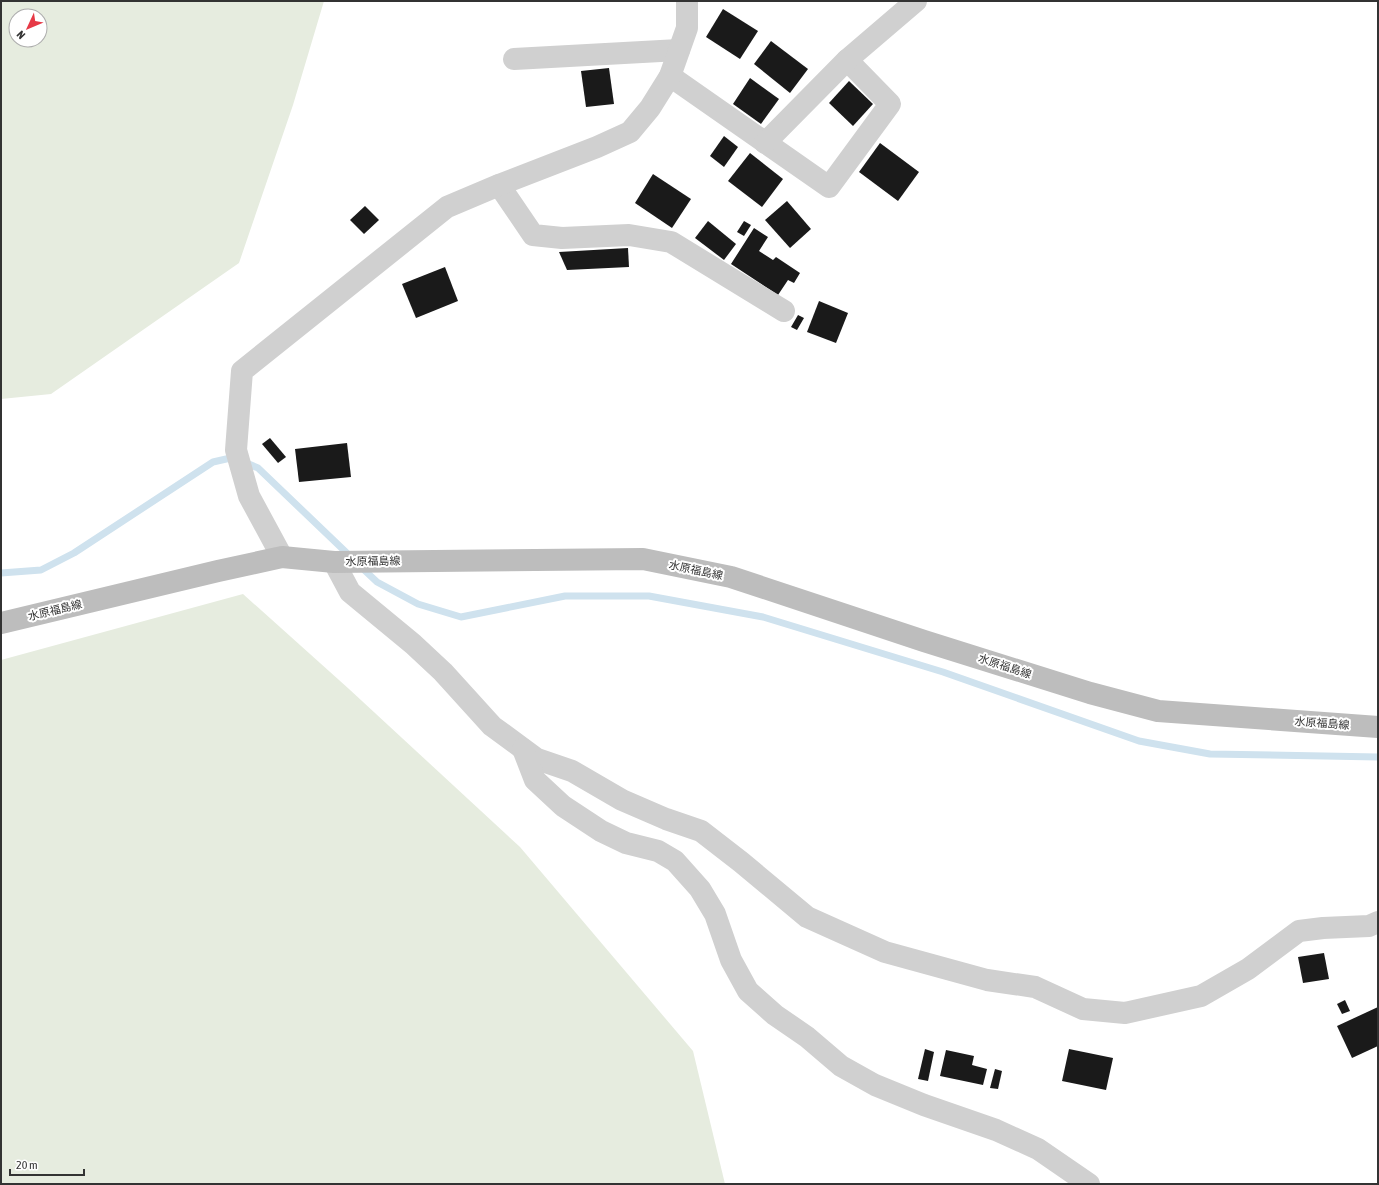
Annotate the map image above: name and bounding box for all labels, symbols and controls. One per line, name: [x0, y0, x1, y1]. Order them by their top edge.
north arrow: [8, 8, 48, 48]
text: N: [14, 28, 27, 41]
street label: 水原福島線: [345, 555, 401, 567]
street label: 水原福島線: [668, 558, 724, 582]
street label: 水原福島線: [27, 598, 83, 622]
street label: 水原福島線: [977, 652, 1033, 680]
street label: 水原福島線: [1294, 715, 1350, 731]
scale bar: [10, 1151, 84, 1177]
text: 20 m: [16, 1158, 38, 1172]

